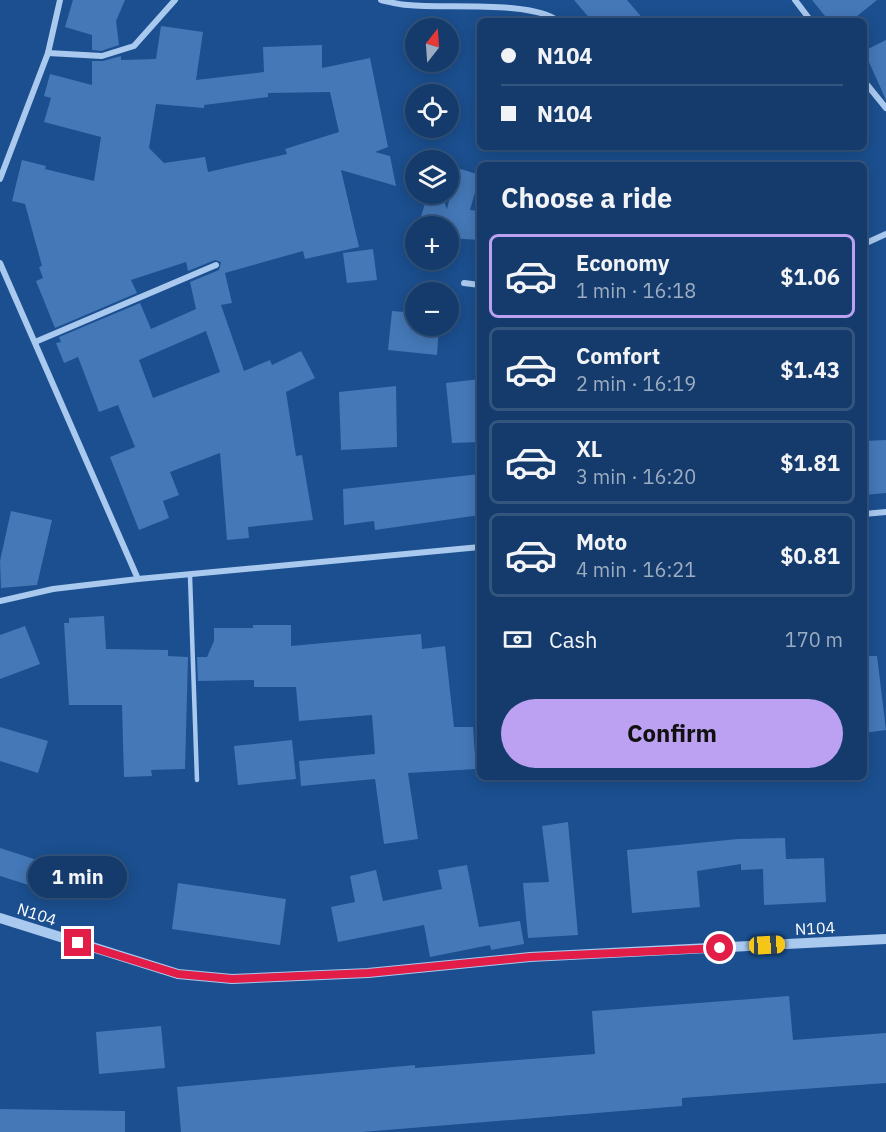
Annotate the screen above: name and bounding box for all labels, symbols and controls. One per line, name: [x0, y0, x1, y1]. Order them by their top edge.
north arrow: [405, 18, 459, 72]
map controls: [405, 18, 459, 336]
text: N104: [537, 41, 593, 70]
button: locate: [405, 84, 459, 138]
text: N104: [537, 99, 593, 128]
button: layers: [405, 150, 459, 204]
text: Choose a ride: [501, 180, 672, 215]
button: +: [405, 216, 459, 270]
text: Economy: [576, 248, 670, 277]
icon: car: [504, 249, 558, 303]
text: $1.06: [780, 262, 840, 291]
text: 1 min · 16:18: [576, 277, 696, 304]
button: −: [405, 282, 459, 336]
text: Comfort: [576, 341, 660, 370]
icon: car: [504, 342, 558, 396]
text: $1.43: [780, 355, 840, 384]
text: 2 min · 16:19: [576, 370, 696, 397]
text: XL: [576, 434, 602, 463]
icon: car: [504, 435, 558, 489]
text: $1.81: [780, 448, 840, 477]
text: 3 min · 16:20: [576, 463, 696, 490]
text: Moto: [576, 527, 627, 556]
icon: car: [504, 528, 558, 582]
text: $0.81: [780, 541, 840, 570]
text: 4 min · 16:21: [576, 556, 696, 583]
icon: cash: [501, 623, 534, 656]
text: Cash: [549, 625, 598, 654]
text: 170 m: [785, 626, 843, 653]
button: Confirm: [501, 699, 843, 768]
callout: 1 min: [28, 856, 128, 898]
text: 1 min: [51, 863, 104, 890]
street label: N104: [15, 898, 59, 930]
street label: N104: [794, 917, 836, 939]
route end: [64, 929, 91, 956]
route start: [706, 934, 733, 961]
car: [749, 935, 785, 955]

